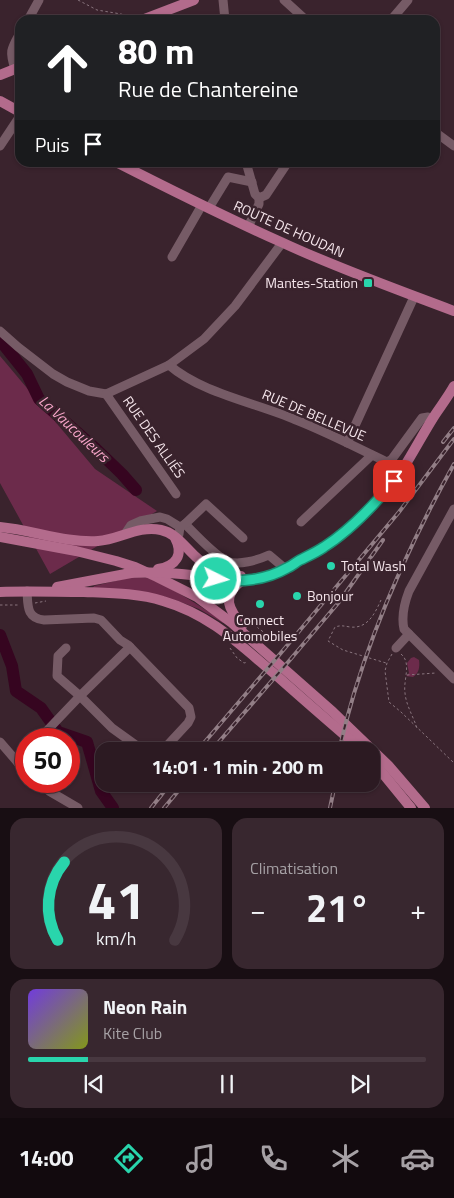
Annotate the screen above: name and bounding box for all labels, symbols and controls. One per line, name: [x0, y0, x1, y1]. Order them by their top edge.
text: 80 m: [118, 24, 194, 78]
icon: ahead: [35, 35, 100, 100]
text: Rue de Chantereine: [118, 72, 298, 106]
text: Puis: [35, 130, 69, 159]
icon: arrive: [79, 130, 107, 158]
street label: ROUTE DE HOUDAN: [230, 195, 348, 262]
place label: Mantes-Station: [265, 272, 358, 293]
marker: Mantes-Station: [362, 277, 374, 289]
street label: RUE DE BELLEVUE: [259, 383, 369, 446]
water label: La Vaucouleurs: [34, 390, 116, 469]
street label: RUE DES ALLIÉS: [118, 391, 191, 482]
pin: [373, 460, 415, 502]
icon: arrive: [380, 467, 408, 495]
position arrow: [189, 552, 241, 604]
place label: Total Wash: [341, 555, 406, 576]
marker: Total Wash: [325, 560, 337, 572]
place label: Bonjour: [307, 585, 353, 606]
marker: Bonjour: [291, 590, 303, 602]
marker: Connect Automobiles: [254, 598, 266, 610]
place label: Connect Automobiles: [223, 609, 297, 646]
speed limit sign: 50: [15, 728, 80, 793]
text: 14:01 · 1 min · 200 m: [151, 752, 324, 781]
text: Climatisation: [250, 856, 338, 880]
text: 41: [87, 860, 145, 939]
text: 21°: [306, 879, 370, 937]
text: −: [250, 888, 266, 931]
text: +: [410, 888, 426, 931]
text: km/h: [96, 925, 136, 952]
text: Neon Rain: [103, 992, 187, 1021]
text: Kite Club: [103, 1021, 162, 1045]
icon: previous: [80, 1070, 108, 1098]
icon: pause: [213, 1070, 241, 1098]
icon: next: [346, 1070, 374, 1098]
text: 14:00: [19, 1141, 74, 1175]
icon: directions: [111, 1141, 146, 1176]
icon: music: [183, 1141, 218, 1176]
icon: phone: [256, 1141, 291, 1176]
icon: climate: [328, 1141, 363, 1176]
icon: car: [400, 1141, 435, 1176]

